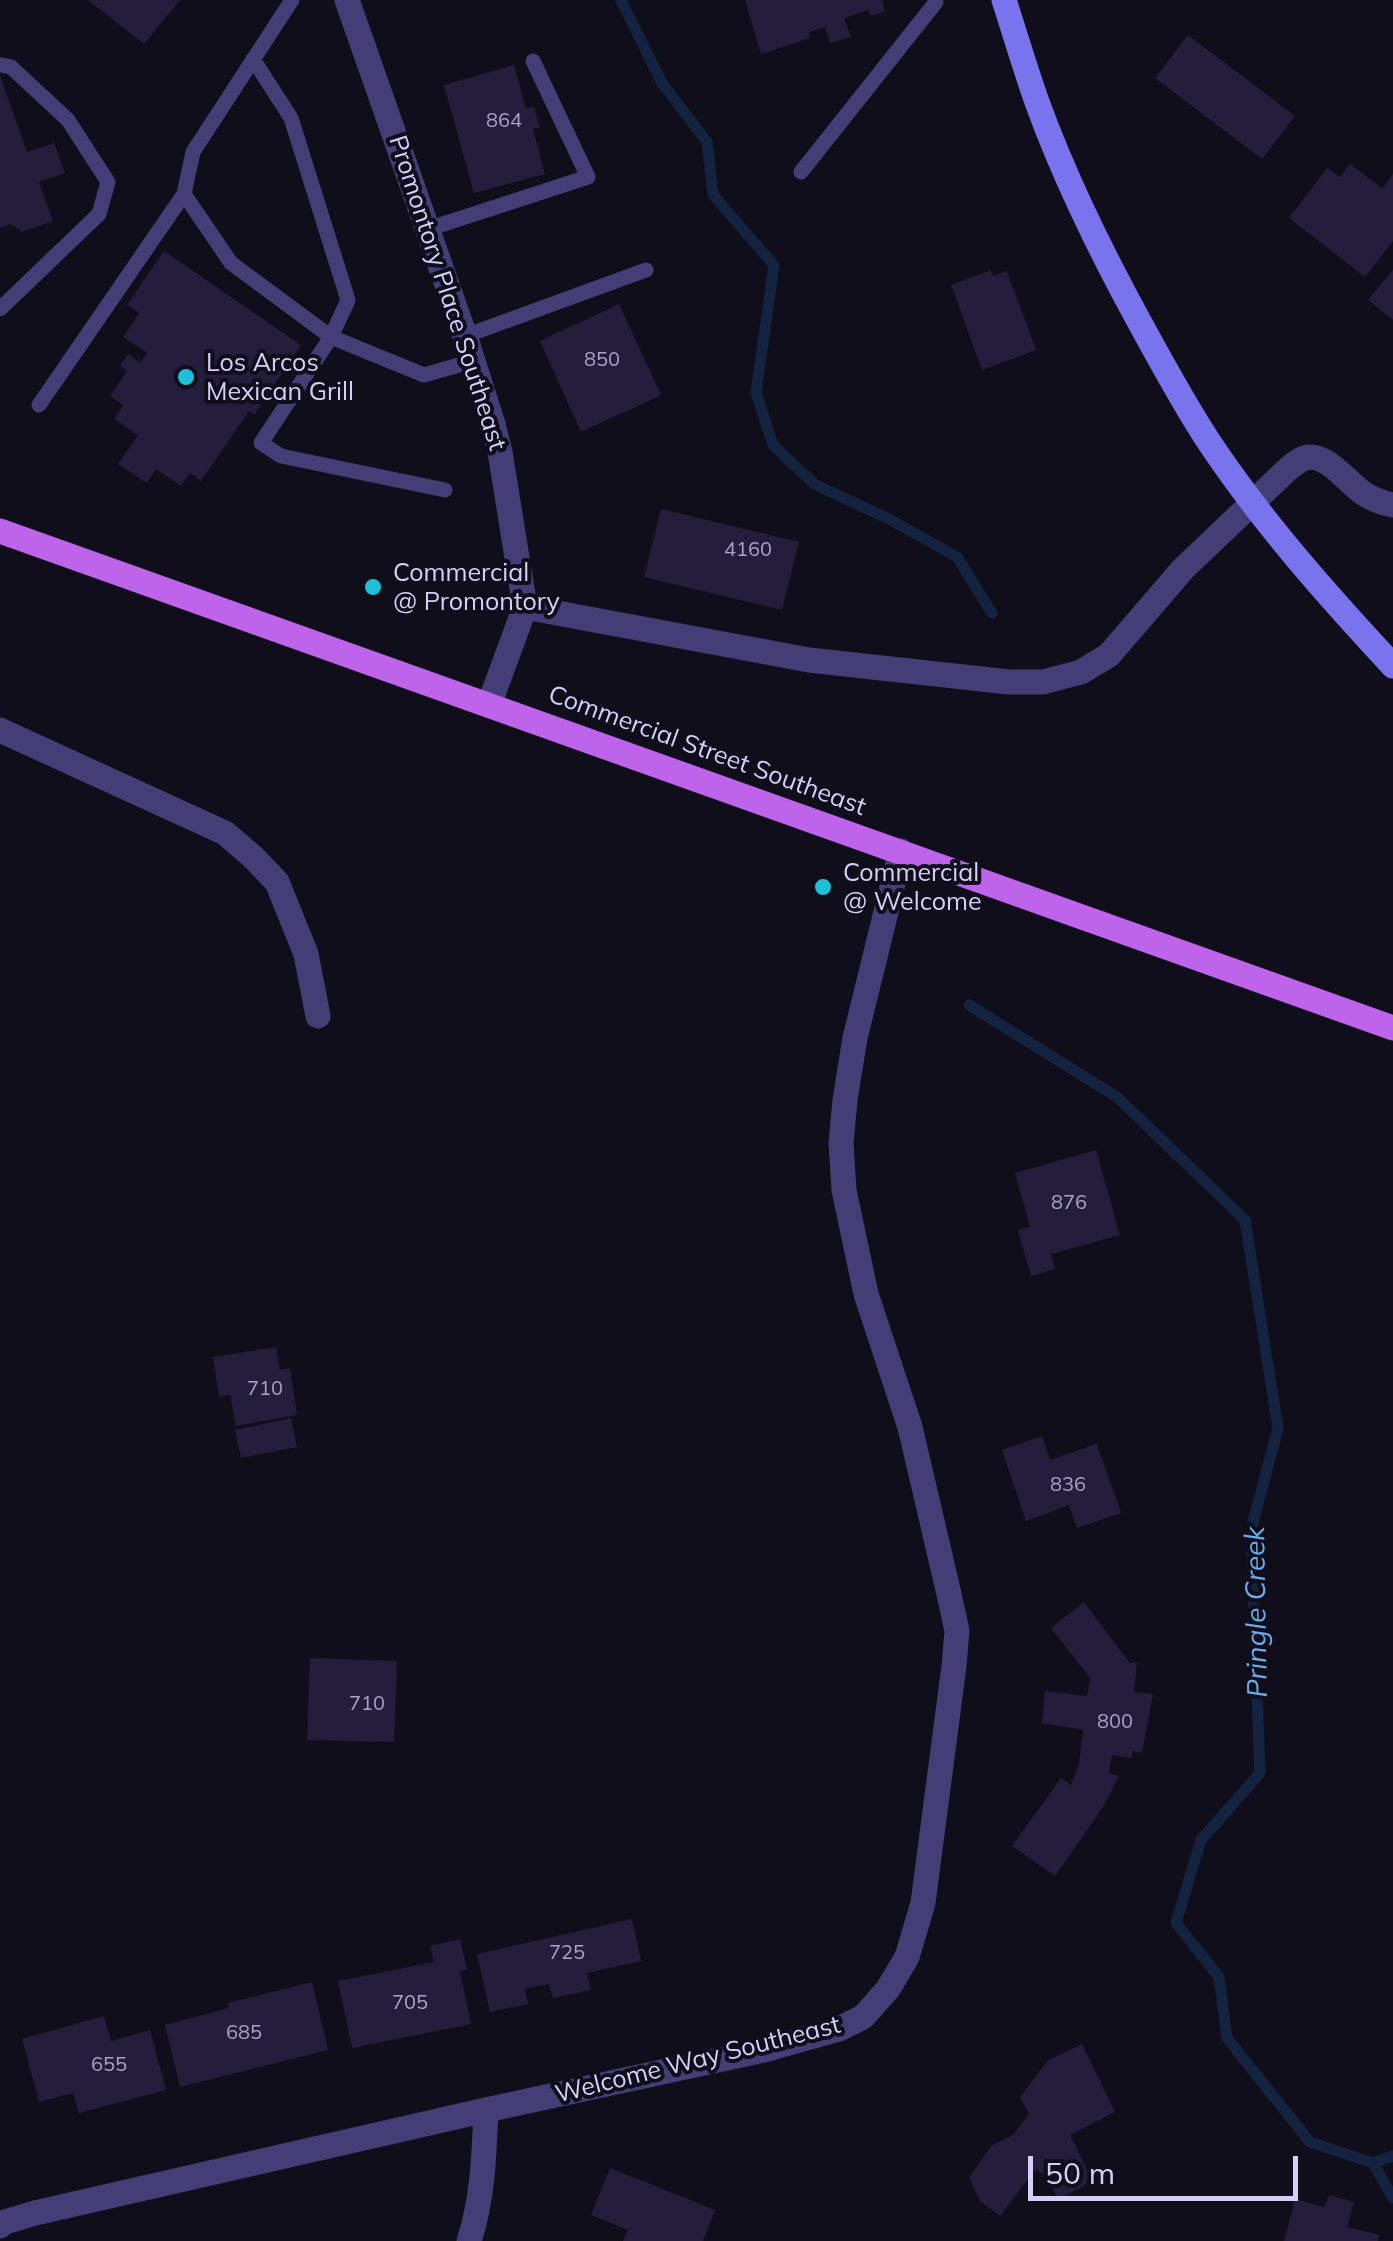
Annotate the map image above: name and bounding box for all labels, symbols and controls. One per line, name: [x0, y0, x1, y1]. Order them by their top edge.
house number: 864: [486, 109, 522, 133]
street label: Promontory Place Southeast: [382, 132, 512, 454]
place label: Los Arcos Mexican Grill: [206, 348, 354, 407]
house number: 850: [584, 348, 620, 372]
marker: Los Arcos Mexican Grill: [175, 366, 197, 388]
house number: 4160: [724, 538, 772, 562]
place label: Commercial @ Promontory: [393, 558, 560, 617]
marker: Commercial @ Promontory: [362, 576, 384, 598]
street label: Commercial Street Southeast: [544, 680, 870, 822]
place label: Commercial @ Welcome: [843, 858, 982, 917]
marker: Commercial @ Welcome: [812, 876, 834, 898]
house number: 876: [1051, 1191, 1087, 1215]
house number: 710: [247, 1377, 283, 1401]
house number: 836: [1050, 1473, 1086, 1497]
water label: Pringle Creek: [1239, 1526, 1275, 1698]
house number: 710: [349, 1692, 385, 1716]
house number: 800: [1097, 1710, 1133, 1734]
house number: 725: [549, 1941, 585, 1965]
house number: 705: [392, 1991, 428, 2015]
street label: Welcome Way Southeast: [552, 2010, 844, 2110]
house number: 685: [226, 2021, 262, 2045]
house number: 655: [91, 2053, 127, 2077]
scale bar: [1033, 2136, 1303, 2198]
text: 50 m: [1045, 2154, 1115, 2192]

